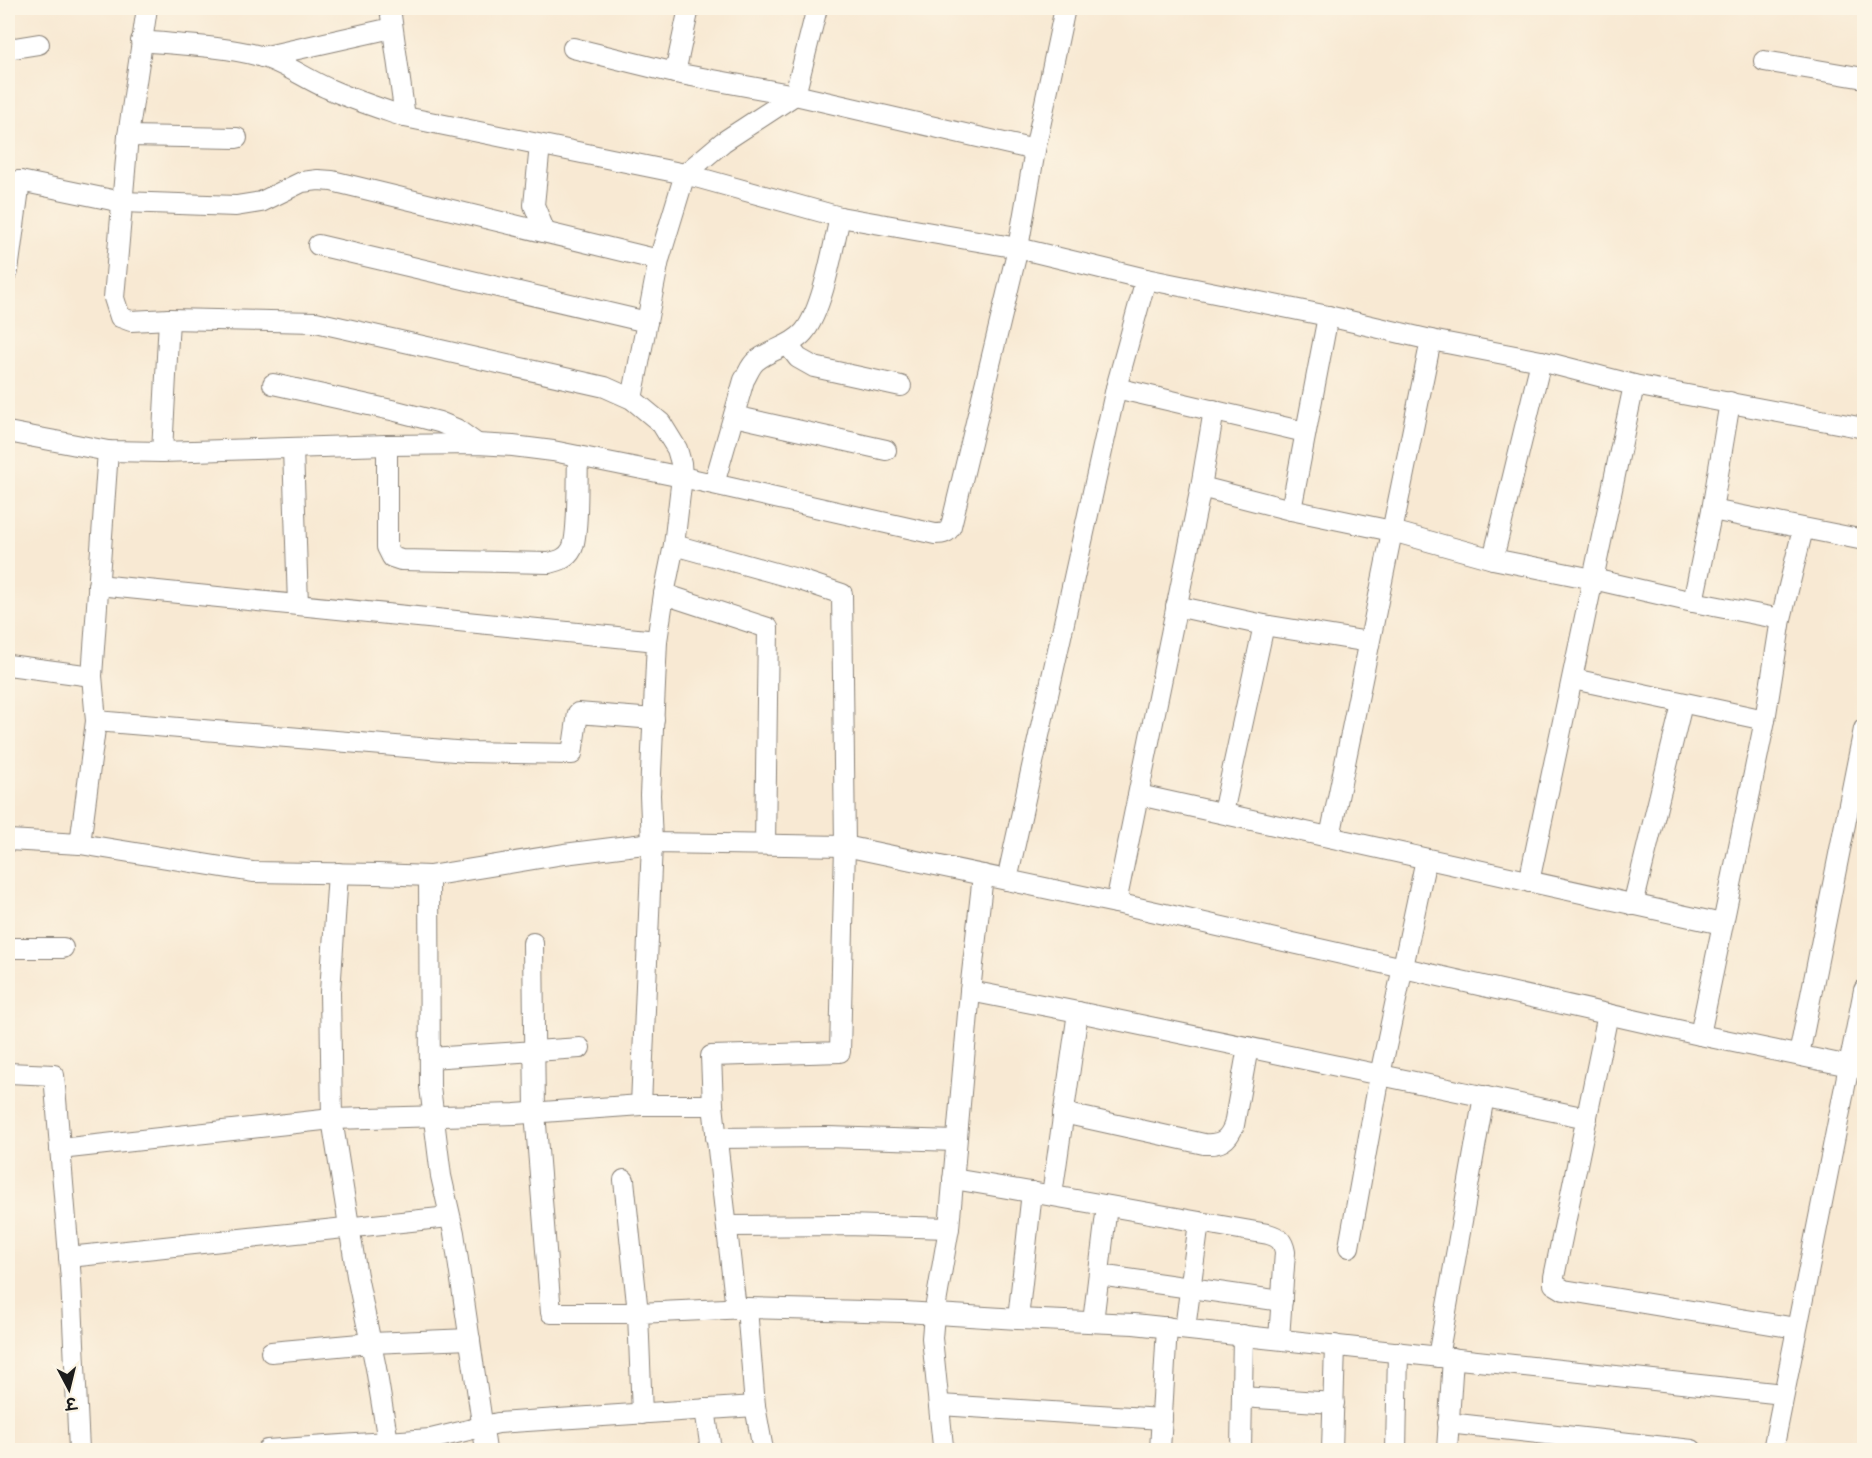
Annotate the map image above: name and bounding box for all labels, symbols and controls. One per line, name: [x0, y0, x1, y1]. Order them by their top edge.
north arrow: [39, 1359, 99, 1419]
text: उ: [63, 1392, 79, 1414]

